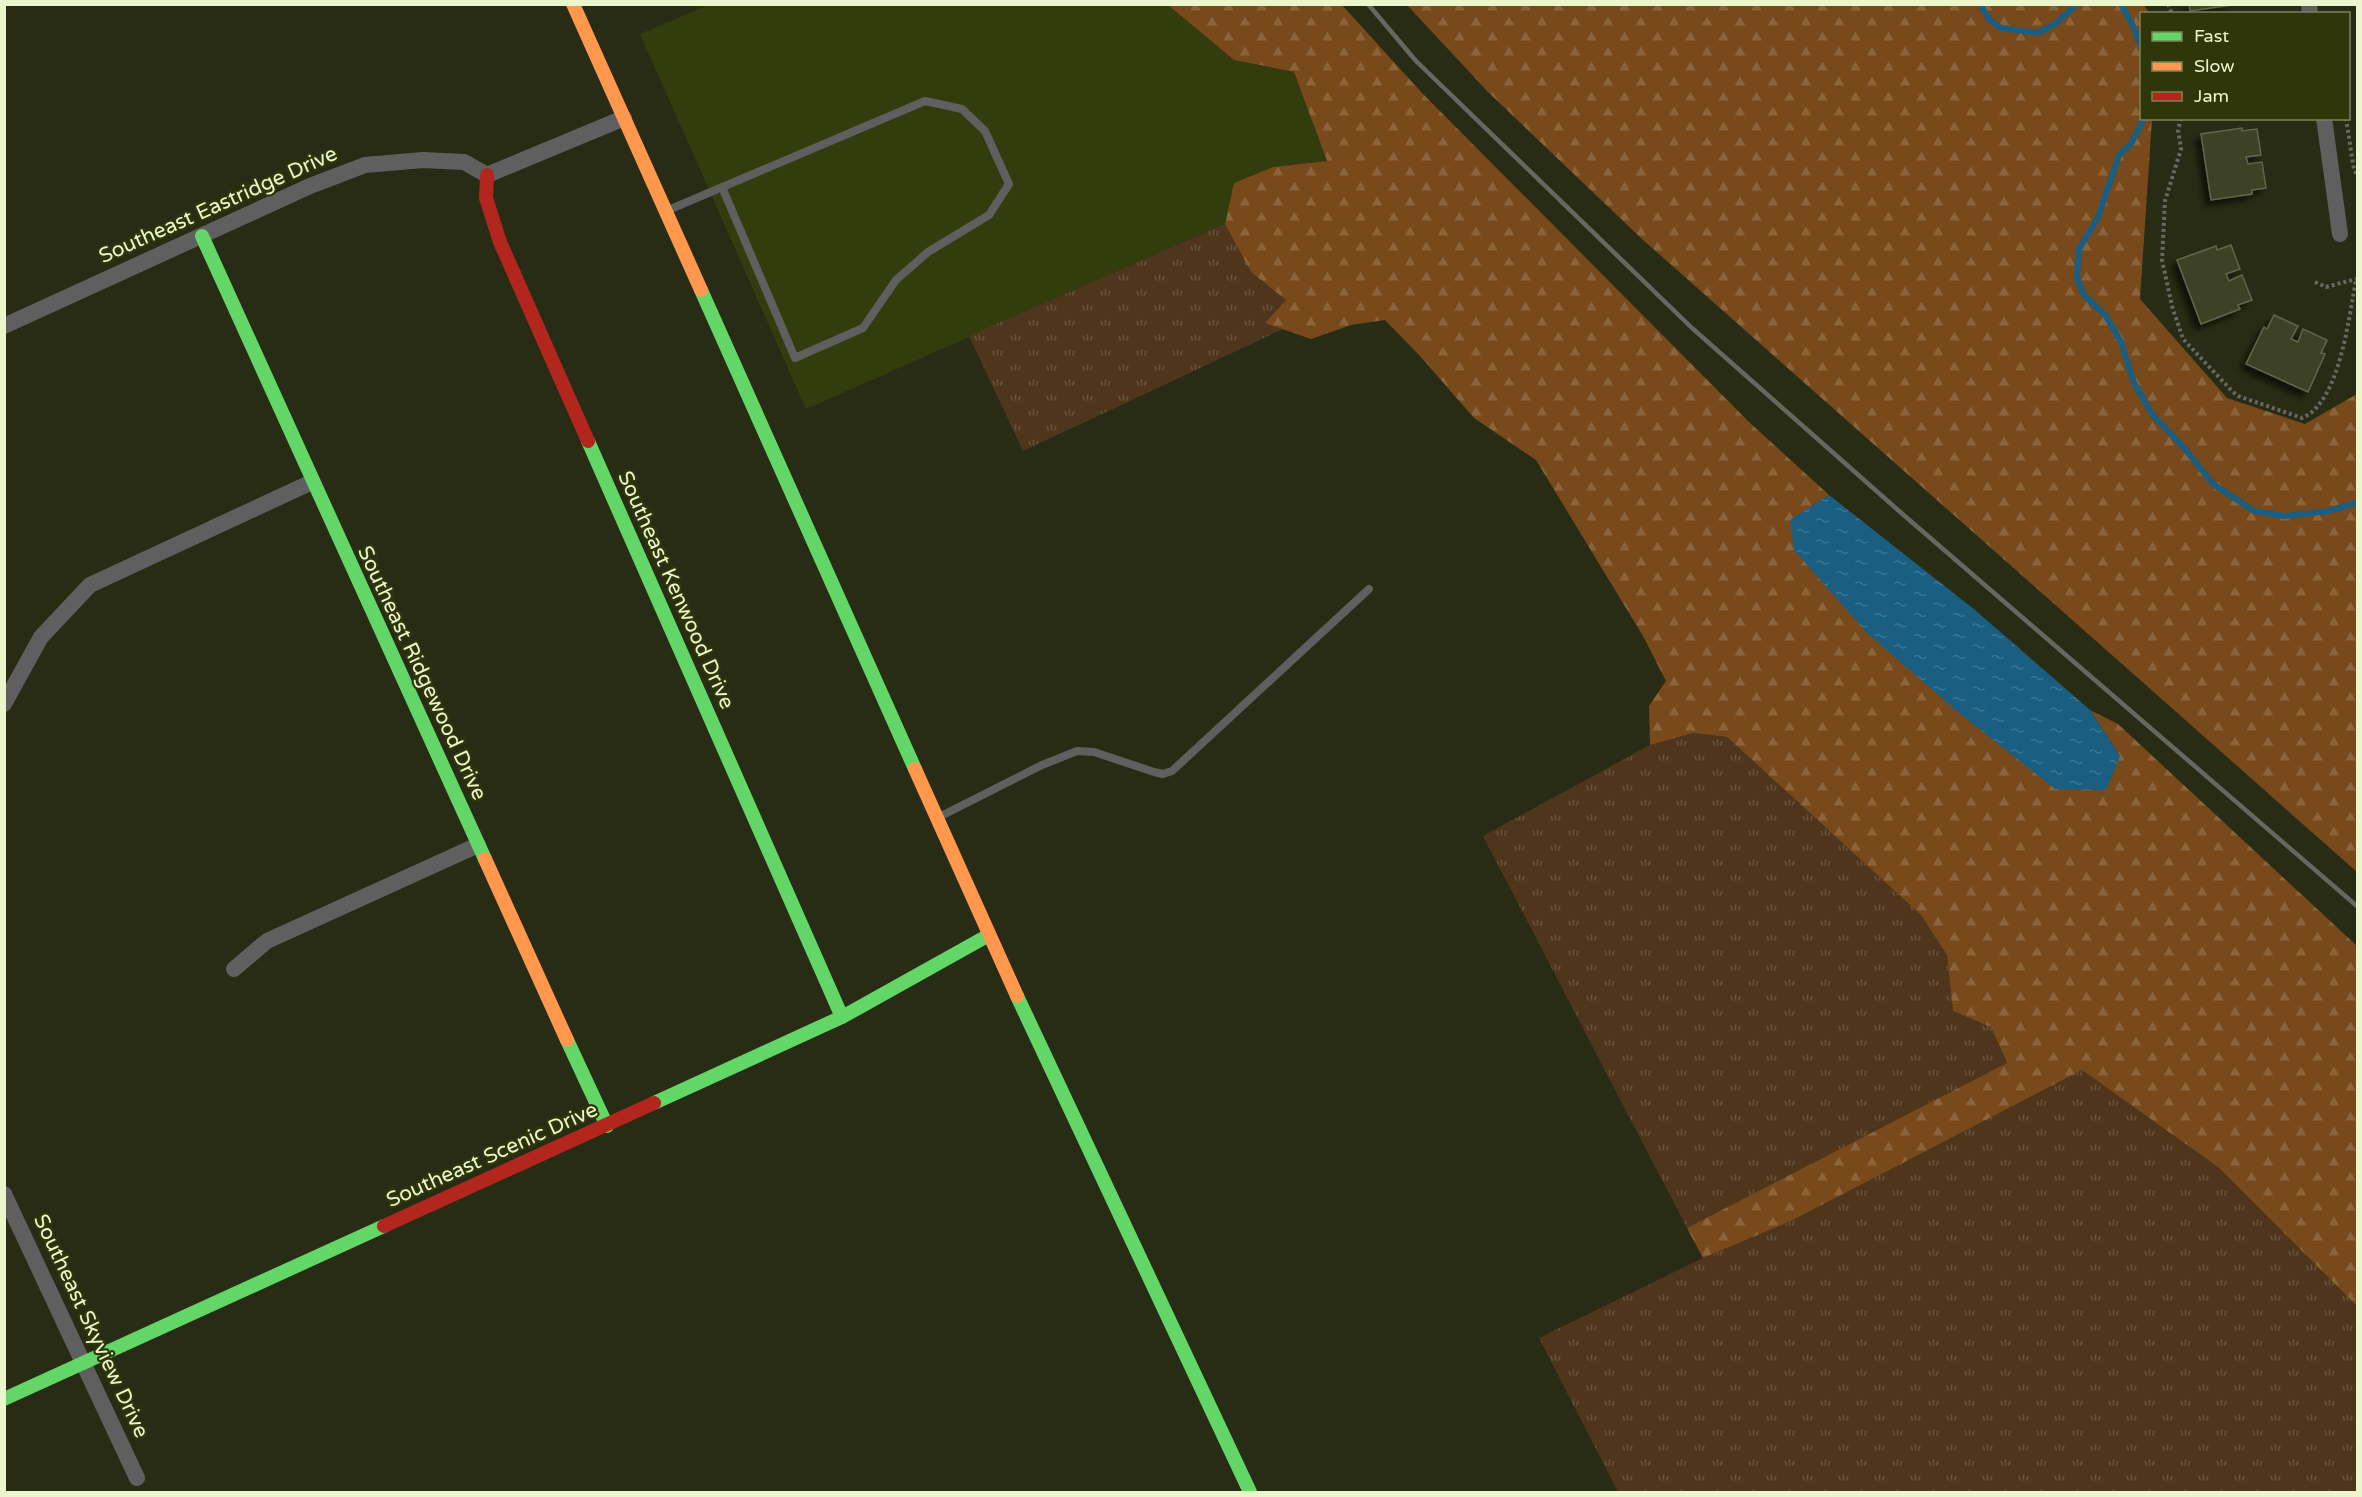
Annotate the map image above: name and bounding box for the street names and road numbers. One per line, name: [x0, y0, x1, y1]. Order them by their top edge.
street label: Southeast Eastridge Drive: [95, 141, 341, 269]
street label: Southeast Kenwood Drive: [612, 467, 740, 713]
street label: Southeast Ridgewood Drive: [352, 542, 492, 804]
street label: Southeast Scenic Drive: [382, 1097, 602, 1213]
street label: Southeast Skyview Drive: [28, 1210, 154, 1442]

